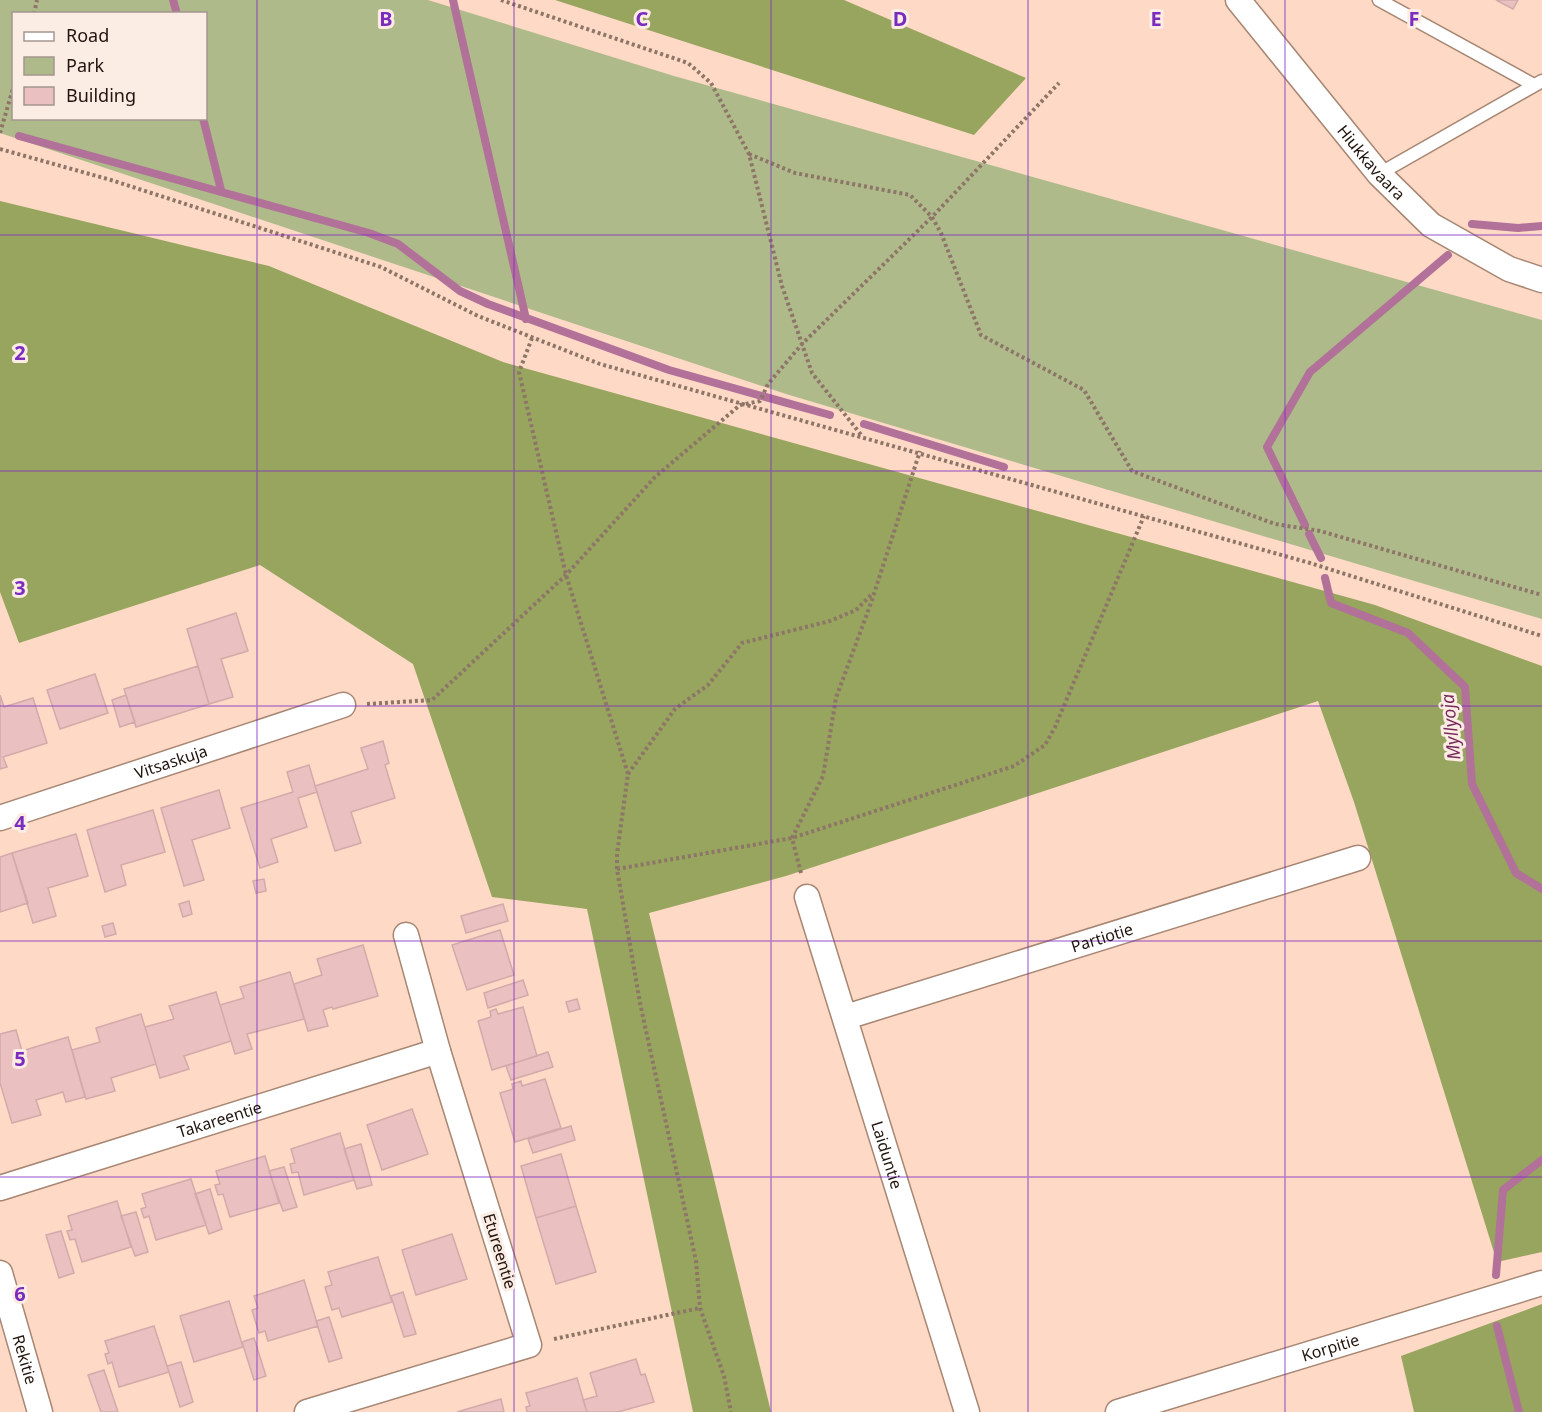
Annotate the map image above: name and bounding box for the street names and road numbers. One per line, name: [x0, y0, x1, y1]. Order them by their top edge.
street label: Hiukkavaara: [1332, 120, 1410, 205]
street label: Vitsaskuja: [132, 739, 210, 784]
street label: Partiotie: [1068, 918, 1136, 957]
street label: Takareentie: [175, 1096, 264, 1143]
street label: Laiduntie: [866, 1118, 908, 1192]
street label: Etureentie: [478, 1211, 522, 1291]
street label: Korpitie: [1299, 1328, 1362, 1367]
street label: Rekitie: [7, 1332, 42, 1387]

